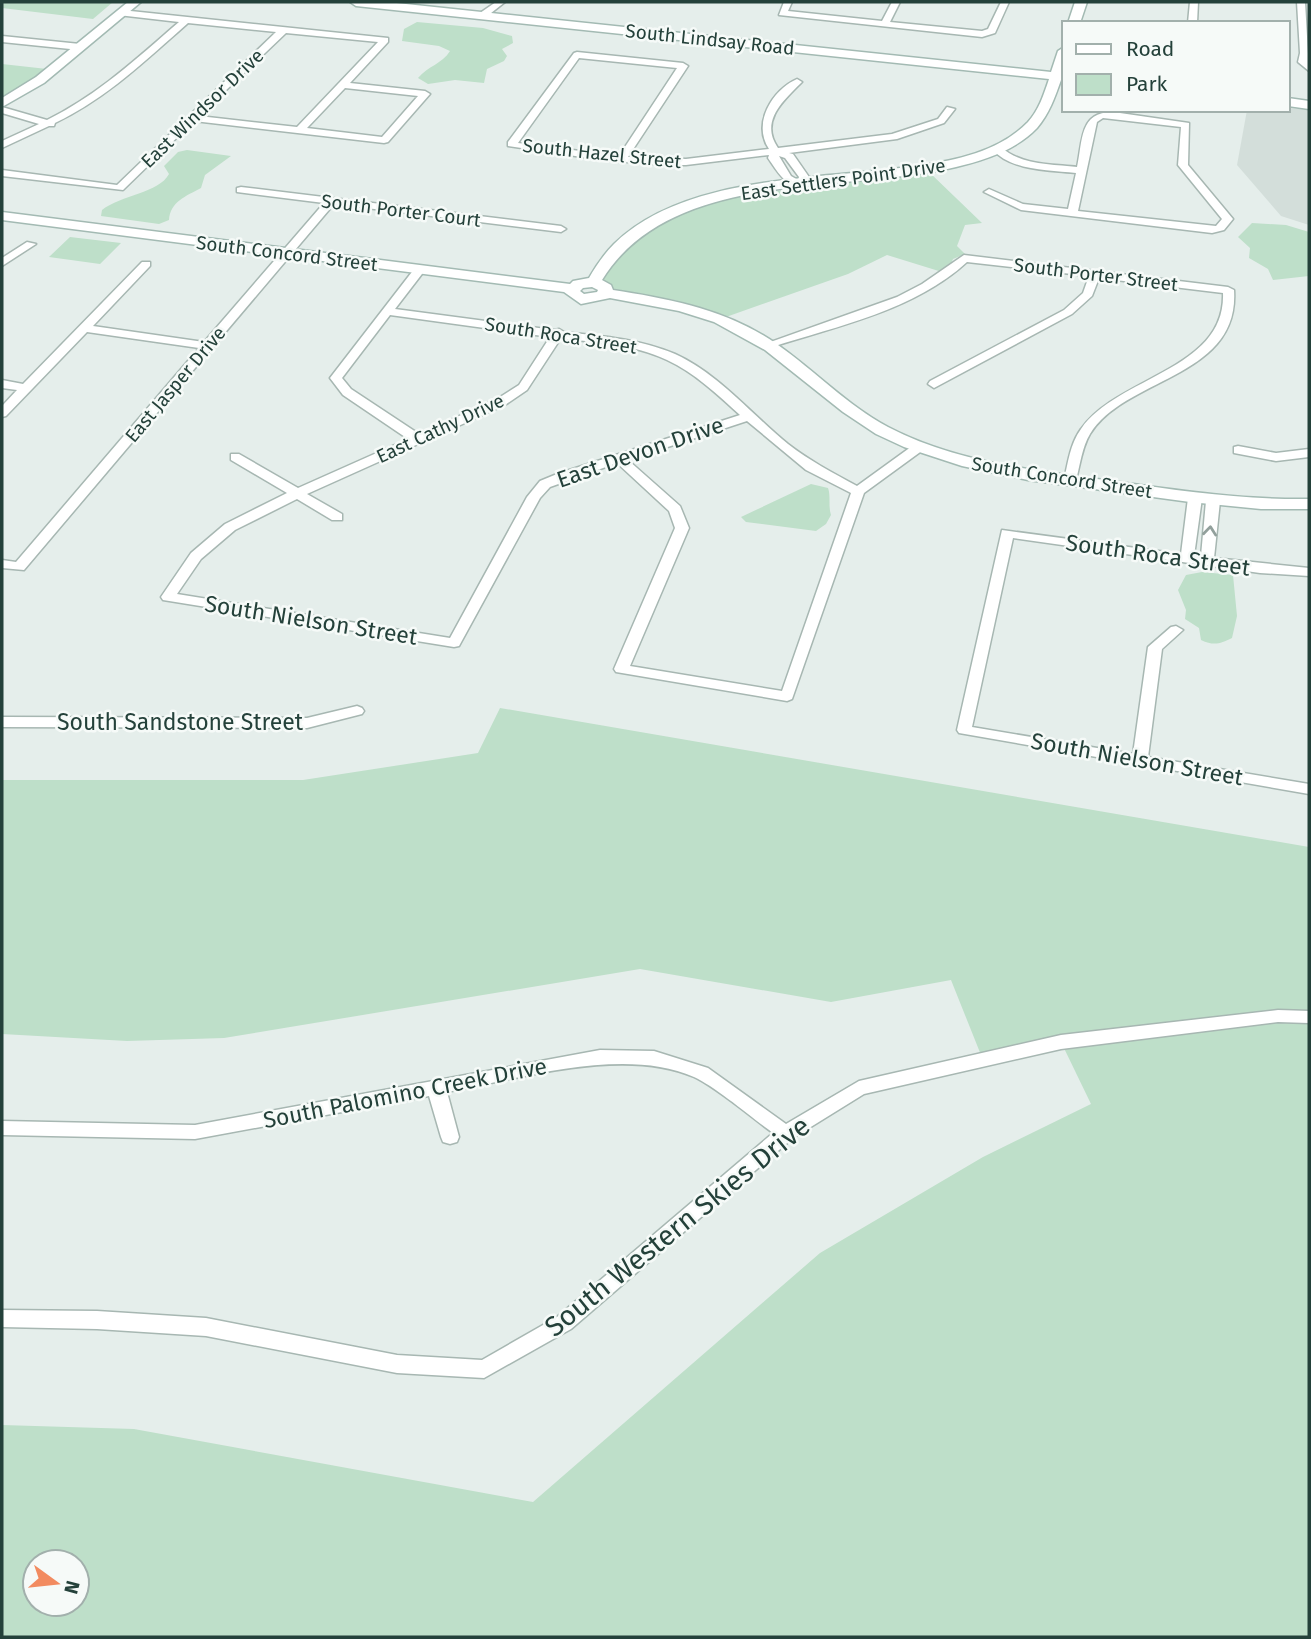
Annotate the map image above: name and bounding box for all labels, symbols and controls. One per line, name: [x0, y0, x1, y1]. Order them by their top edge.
street label: South Lindsay Road: [624, 19, 796, 60]
legend: [1062, 21, 1290, 112]
text: Road: [1126, 36, 1174, 62]
street label: East Windsor Drive: [136, 44, 268, 173]
text: Park: [1126, 71, 1168, 97]
street label: South Hazel Street: [521, 134, 683, 173]
street label: East Settlers Point Drive: [739, 154, 947, 205]
street label: South Porter Court: [320, 189, 482, 232]
street label: South Concord Street: [195, 231, 379, 276]
street label: South Porter Street: [1013, 253, 1179, 296]
street label: South Roca Street: [483, 312, 639, 359]
street label: East Jasper Drive: [120, 322, 231, 447]
street label: East Cathy Drive: [373, 389, 508, 468]
street label: East Devon Drive: [553, 410, 727, 494]
street label: South Concord Street: [970, 452, 1154, 503]
one-way arrow: [1202, 525, 1217, 537]
street label: South Roca Street: [1064, 528, 1253, 582]
street label: South Nielson Street: [203, 589, 420, 651]
street label: South Sandstone Street: [57, 708, 304, 736]
street label: South Nielson Street: [1029, 727, 1246, 792]
street label: South Palomino Creek Drive: [261, 1052, 549, 1134]
street label: South Western Skies Drive: [538, 1109, 817, 1344]
north arrow: [21, 1548, 91, 1618]
text: N: [59, 1578, 85, 1596]

